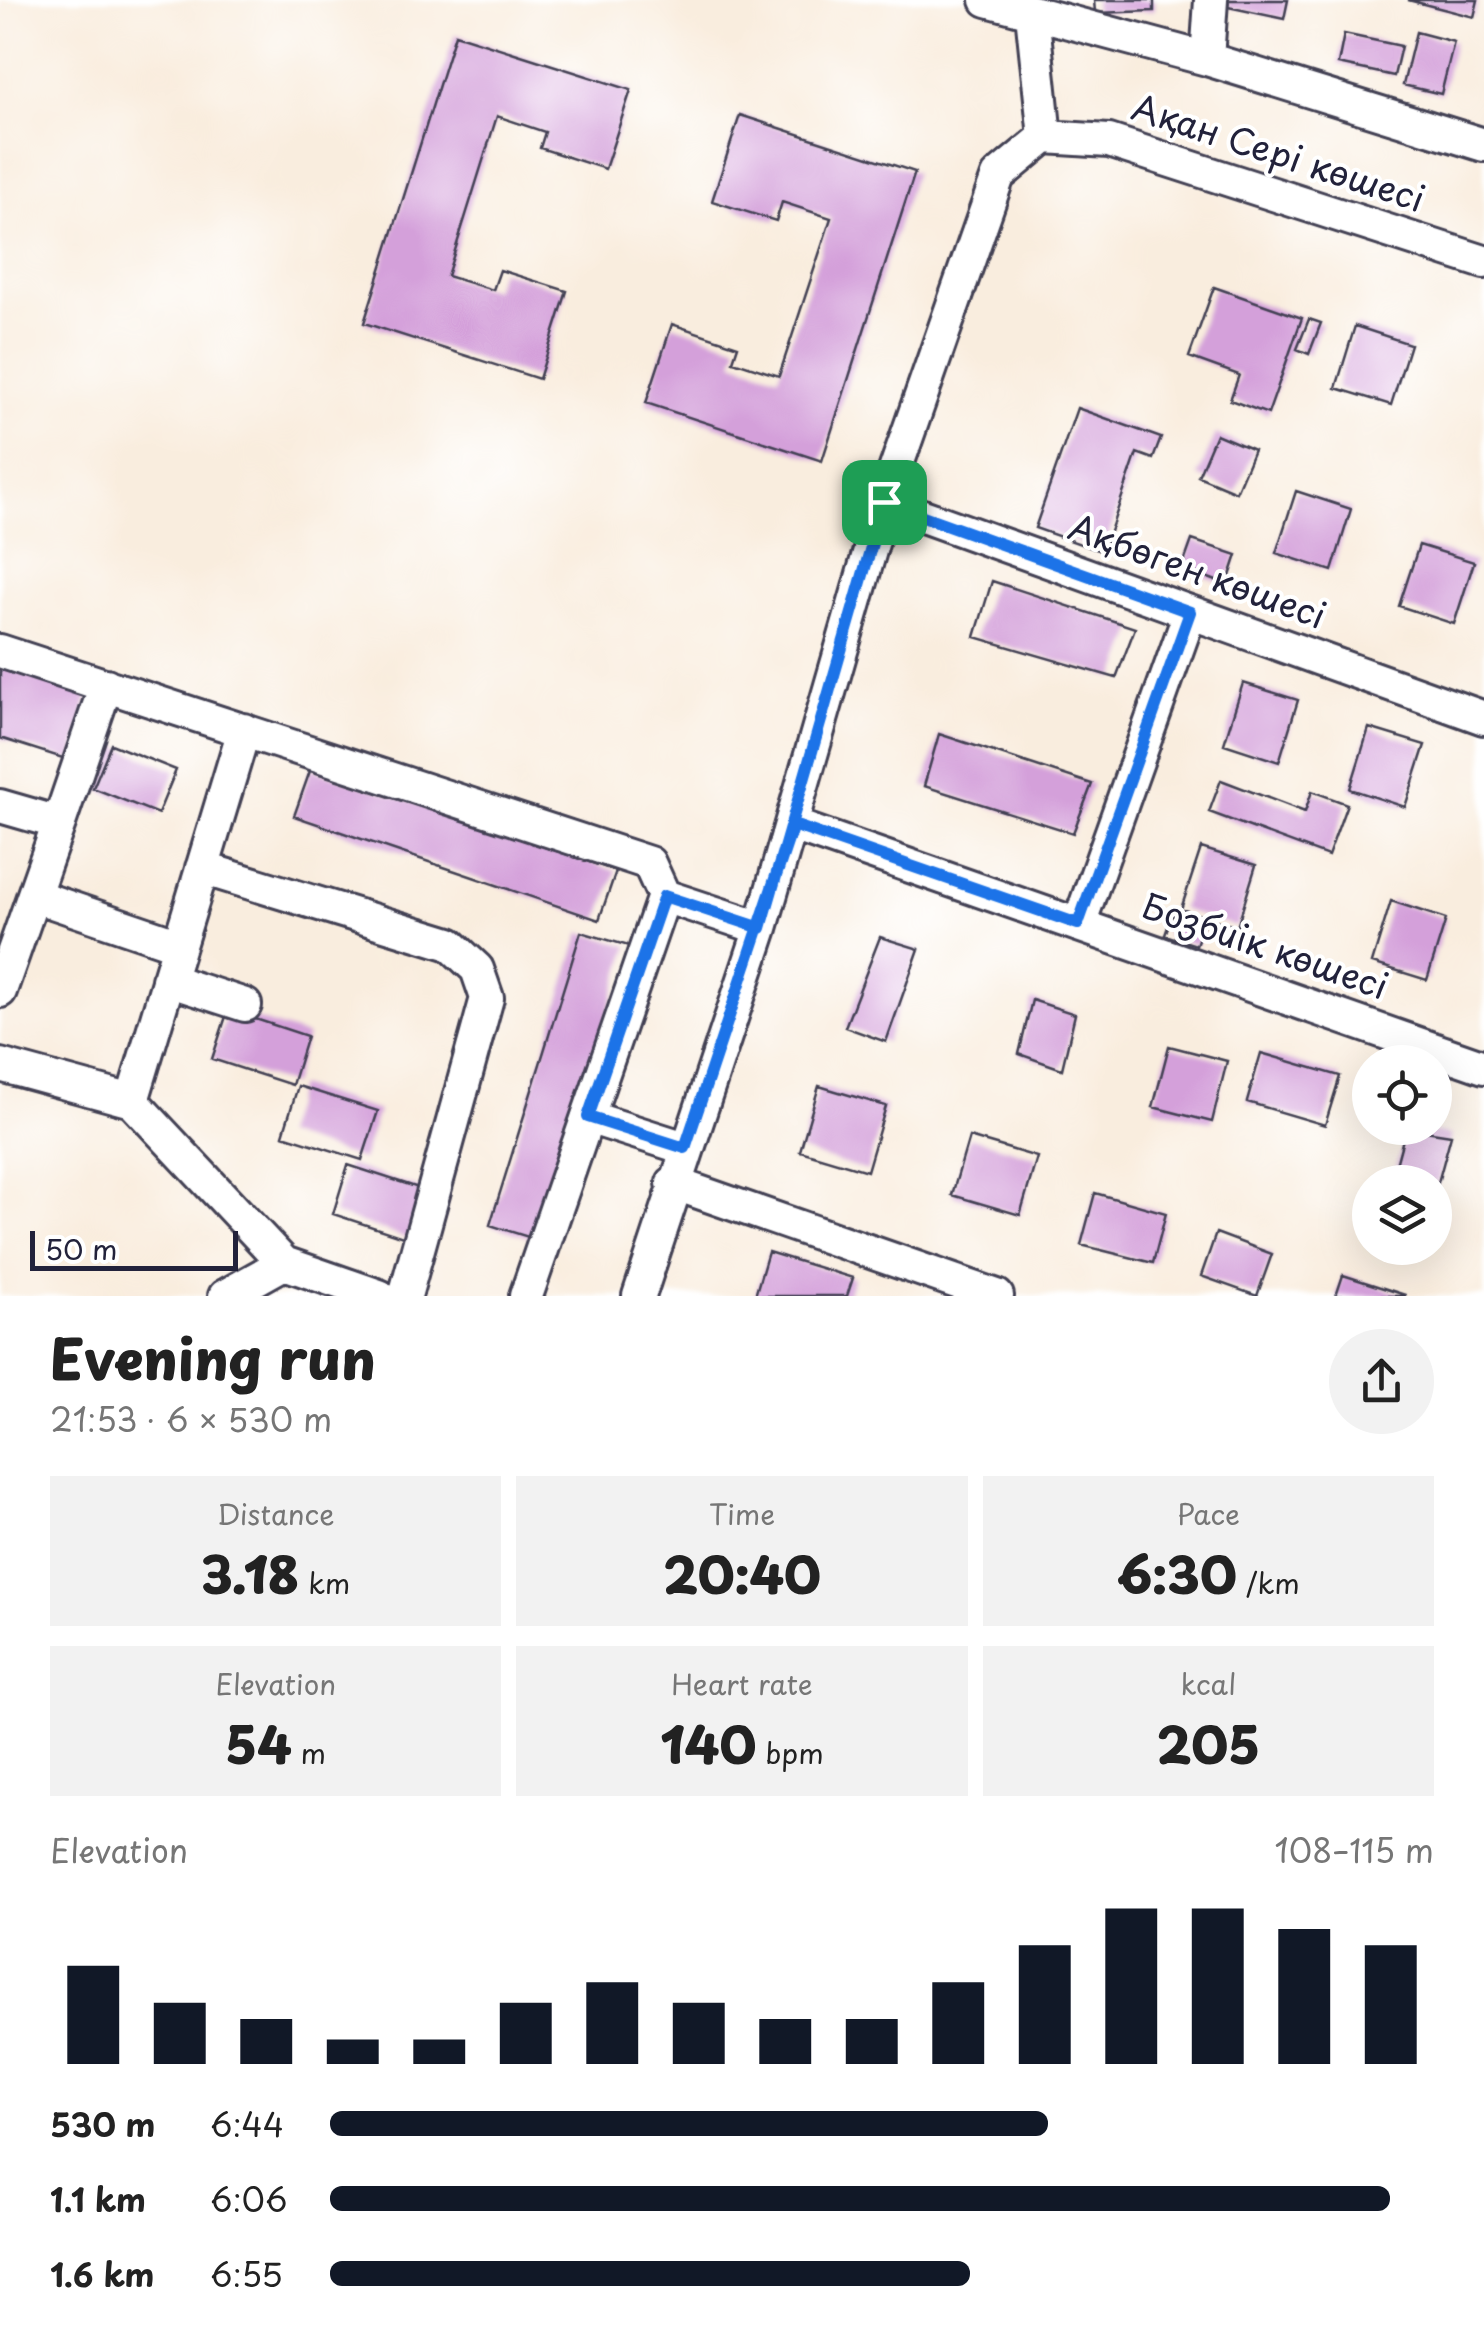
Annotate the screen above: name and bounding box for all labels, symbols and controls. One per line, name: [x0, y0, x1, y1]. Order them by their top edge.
street label: Ақан Сері көшесі: [1126, 79, 1432, 224]
pin: [842, 460, 927, 545]
icon: arrive: [857, 475, 912, 530]
street label: Ақбөген көшесі: [1062, 499, 1334, 641]
street label: Бозбиік көшесі: [1136, 878, 1396, 1011]
map controls: [1352, 1045, 1452, 1265]
button: locate: [1352, 1045, 1452, 1145]
button: layers: [1352, 1165, 1452, 1265]
scale bar: [30, 1226, 238, 1270]
text: 50 m: [45, 1227, 118, 1270]
text: Evening run: [50, 1316, 376, 1399]
button: share: [1329, 1329, 1434, 1434]
text: 21:53 · 6 × 530 m: [50, 1395, 332, 1443]
text: Distance: [217, 1492, 334, 1535]
text: Time: [709, 1492, 775, 1535]
text: Pace: [1177, 1492, 1240, 1535]
text: 3.18: [201, 1535, 299, 1611]
text: 20:40: [663, 1535, 821, 1611]
text: 6:30: [1117, 1535, 1237, 1611]
text: km: [299, 1561, 350, 1604]
text: /km: [1237, 1561, 1300, 1604]
text: Elevation: [215, 1662, 336, 1705]
text: Heart rate: [671, 1662, 813, 1705]
text: kcal: [1180, 1662, 1236, 1705]
text: 54: [225, 1705, 291, 1781]
text: 140: [660, 1705, 757, 1781]
text: 205: [1157, 1705, 1260, 1781]
text: m: [291, 1731, 326, 1774]
text: bpm: [757, 1731, 824, 1774]
text: Elevation: [50, 1826, 188, 1874]
text: 108–115 m: [1275, 1826, 1434, 1874]
text: 530 m: [50, 2100, 156, 2148]
text: 6:44: [210, 2100, 284, 2148]
text: 1.1 km: [50, 2175, 146, 2223]
text: 6:06: [210, 2175, 287, 2223]
text: 1.6 km: [50, 2250, 155, 2298]
text: 6:55: [210, 2250, 283, 2298]

